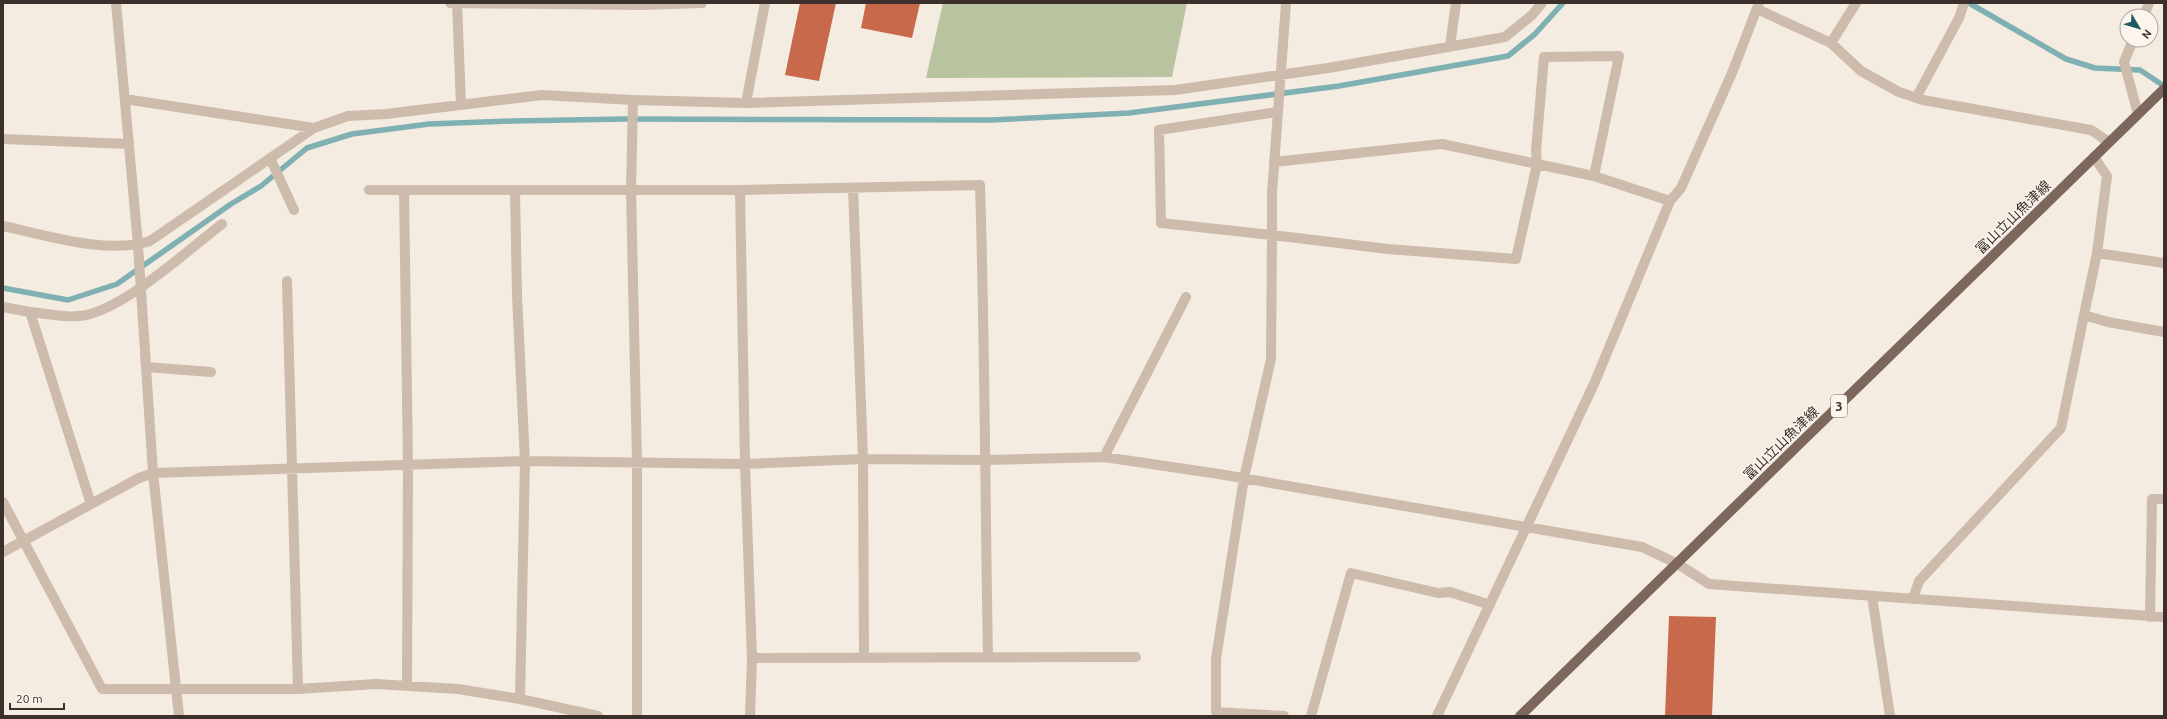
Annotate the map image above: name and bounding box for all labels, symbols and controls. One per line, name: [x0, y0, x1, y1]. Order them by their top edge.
north arrow: [2119, 8, 2159, 48]
text: N: [2140, 27, 2154, 41]
street label: 富山立山魚津線: [1972, 177, 2054, 257]
road number: 3: [1831, 395, 1847, 417]
street label: 富山立山魚津線: [1740, 403, 1822, 483]
scale bar: [10, 685, 64, 711]
text: 20 m: [16, 692, 43, 705]

